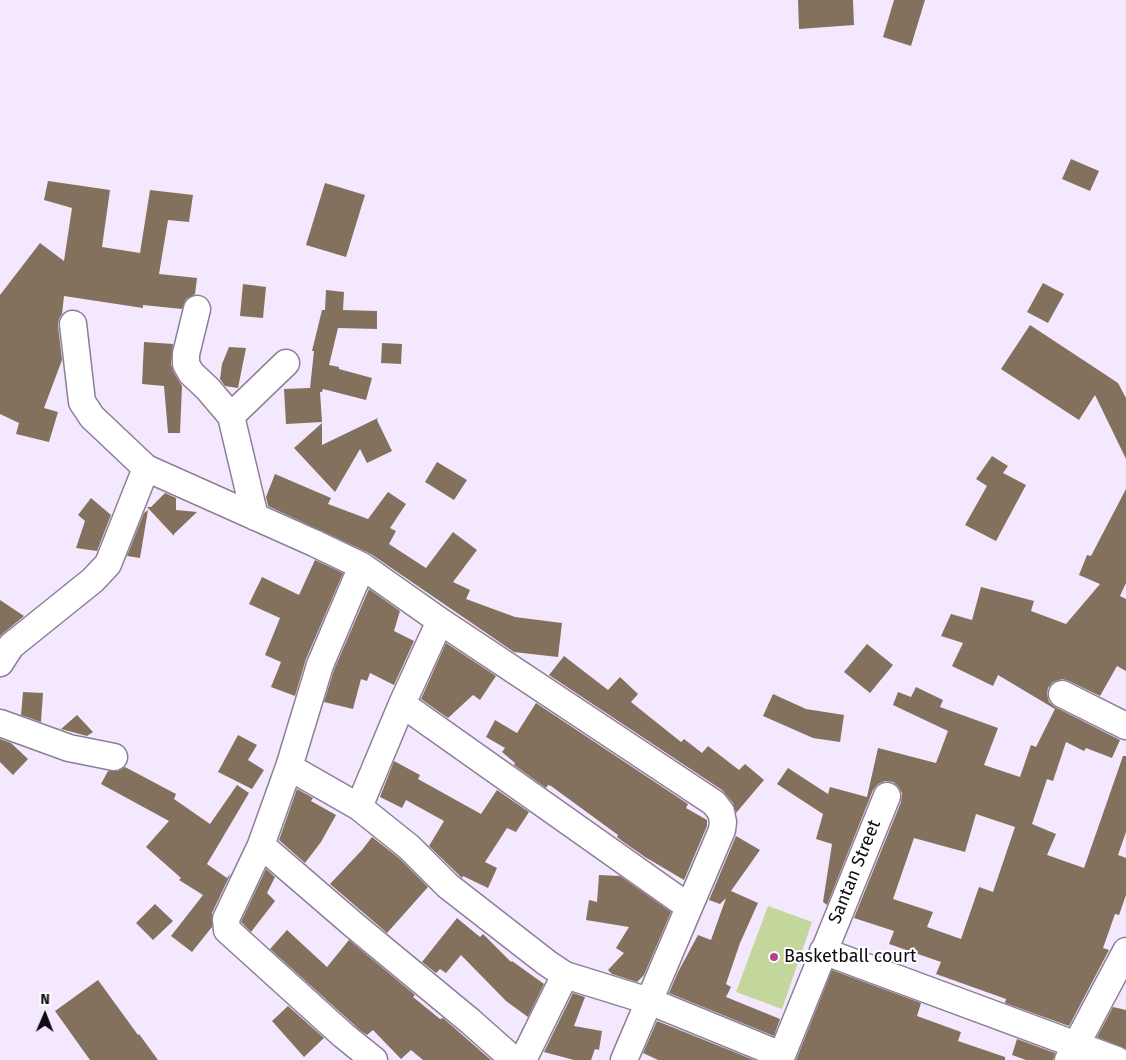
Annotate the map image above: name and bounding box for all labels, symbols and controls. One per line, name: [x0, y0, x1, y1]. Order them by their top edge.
street label: Santan Street: [824, 817, 886, 927]
place label: Basketball court: [784, 946, 916, 968]
marker: Basketball court: [768, 951, 780, 963]
north arrow: [20, 990, 70, 1040]
text: N: [40, 991, 50, 1008]

